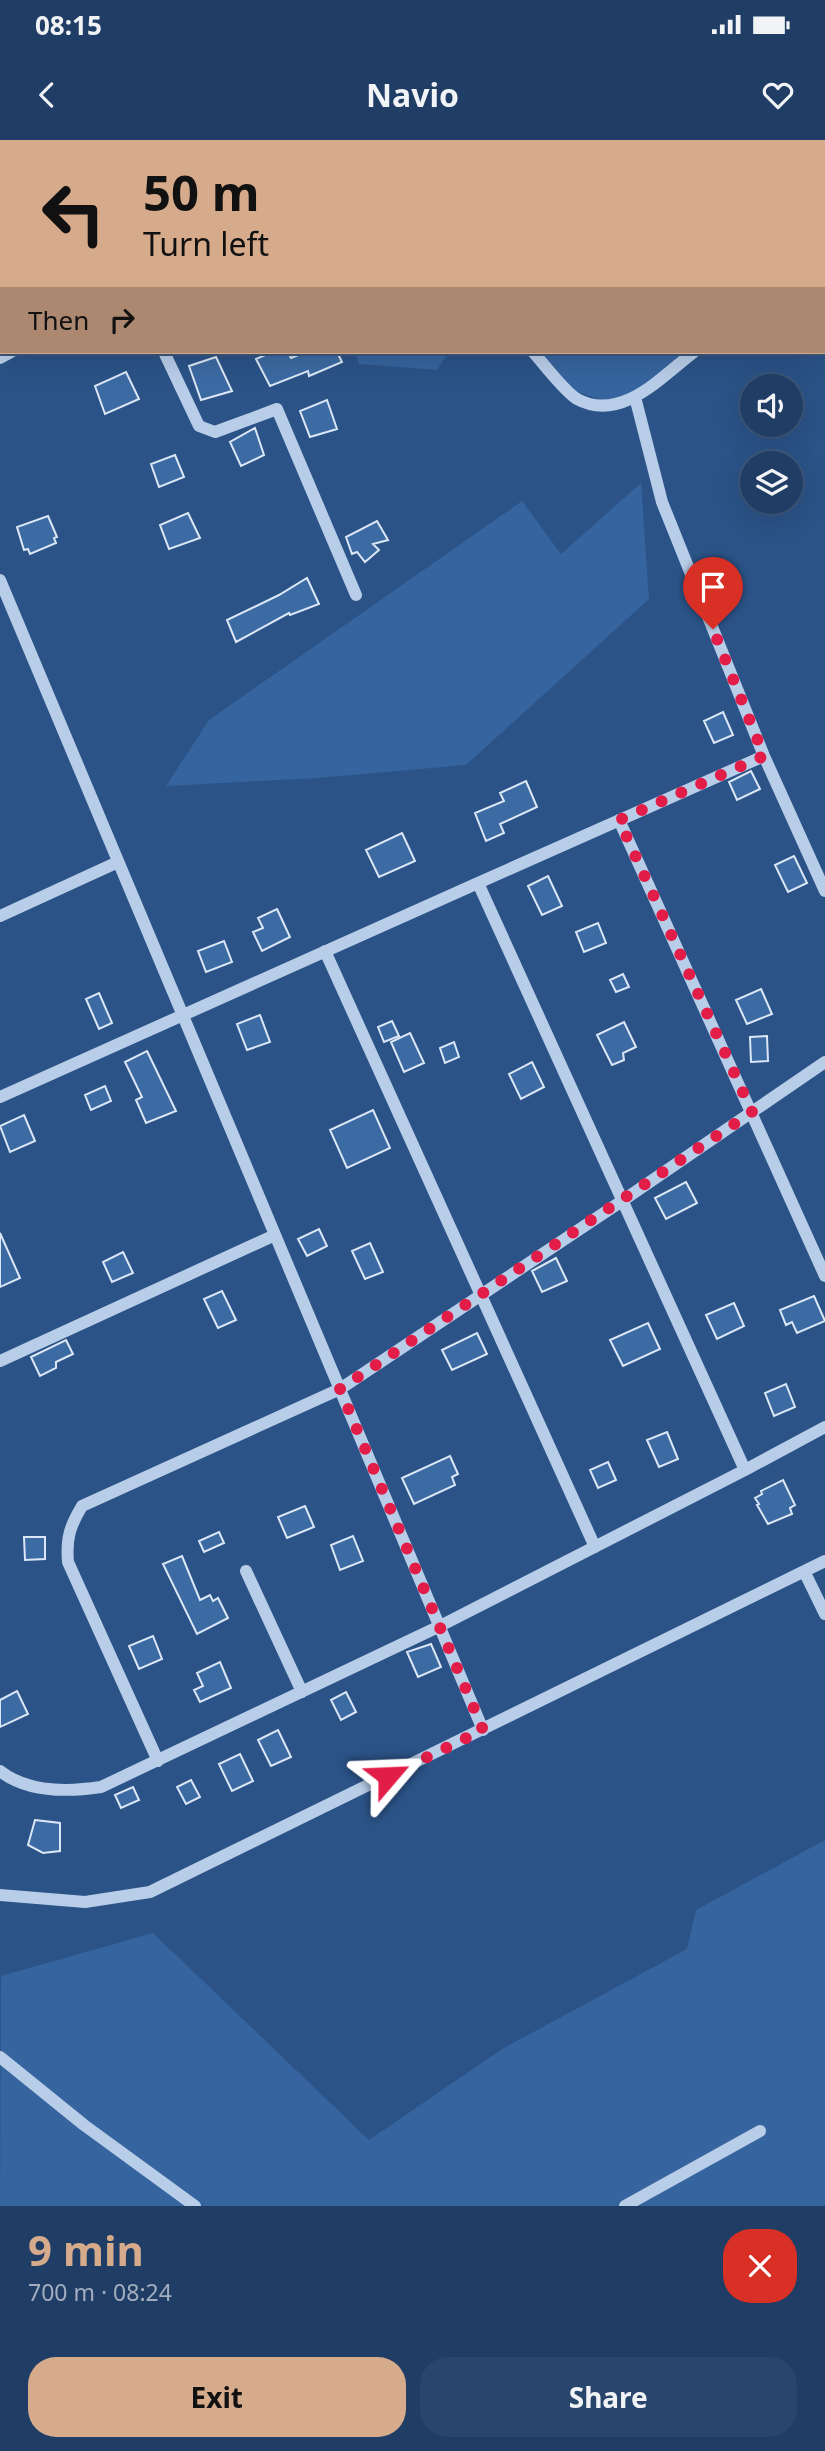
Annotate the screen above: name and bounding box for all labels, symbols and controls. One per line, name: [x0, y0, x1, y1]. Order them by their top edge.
text: 08:15: [35, 7, 102, 43]
text: Navio: [366, 73, 459, 116]
icon: back: [28, 76, 66, 114]
icon: heart: [759, 76, 797, 114]
text: 50 m: [143, 159, 260, 225]
icon: left: [28, 168, 119, 259]
text: Turn left: [143, 222, 269, 265]
icon: right: [103, 301, 141, 339]
text: Then: [28, 302, 89, 338]
map controls: [740, 374, 803, 514]
button: sound: [740, 374, 803, 437]
button: layers: [740, 451, 803, 514]
pin: [683, 557, 743, 629]
icon: arrive: [694, 568, 732, 606]
position arrow: [351, 1739, 425, 1813]
text: 9 min: [28, 2221, 144, 2278]
button: close: [723, 2229, 797, 2303]
text: 700 m · 08:24: [28, 2276, 172, 2308]
button: Exit: [28, 2357, 406, 2437]
button: Share: [420, 2357, 797, 2437]

